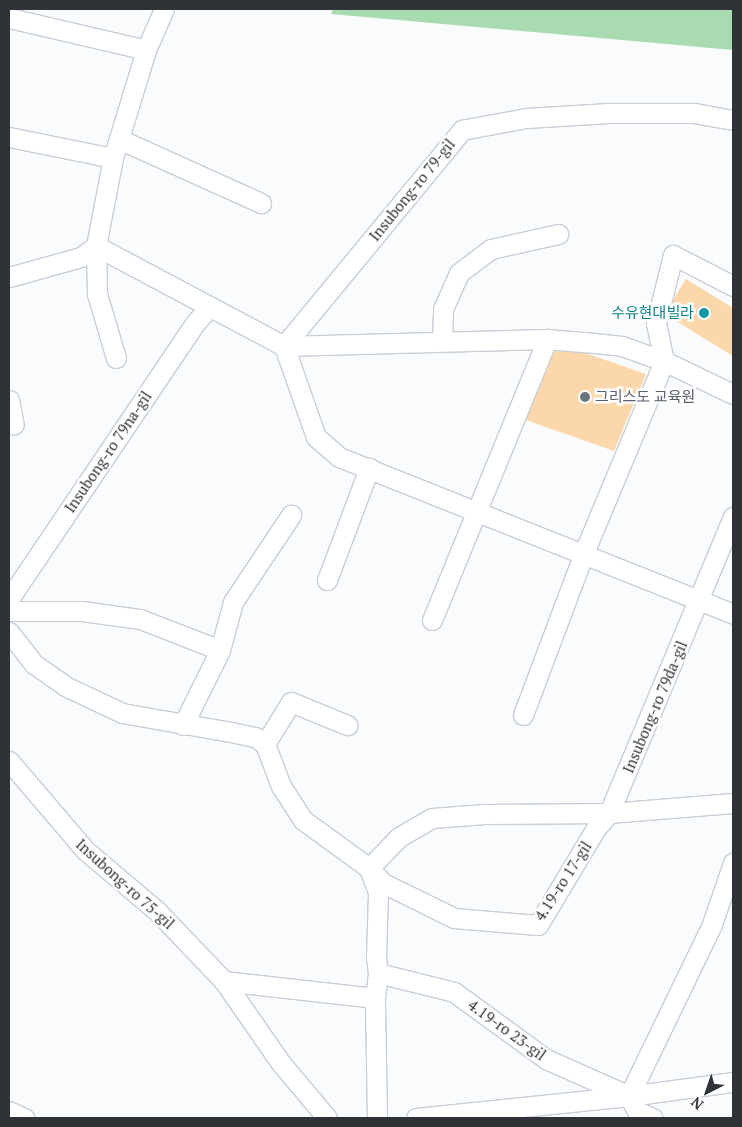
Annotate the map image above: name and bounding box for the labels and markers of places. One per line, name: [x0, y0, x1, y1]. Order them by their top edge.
place label: 수유현대빌라: [611, 304, 694, 322]
marker: 수유현대빌라: [698, 307, 710, 319]
place label: 그리스도 교육원: [595, 388, 695, 406]
marker: 그리스도 교육원: [579, 391, 591, 403]

